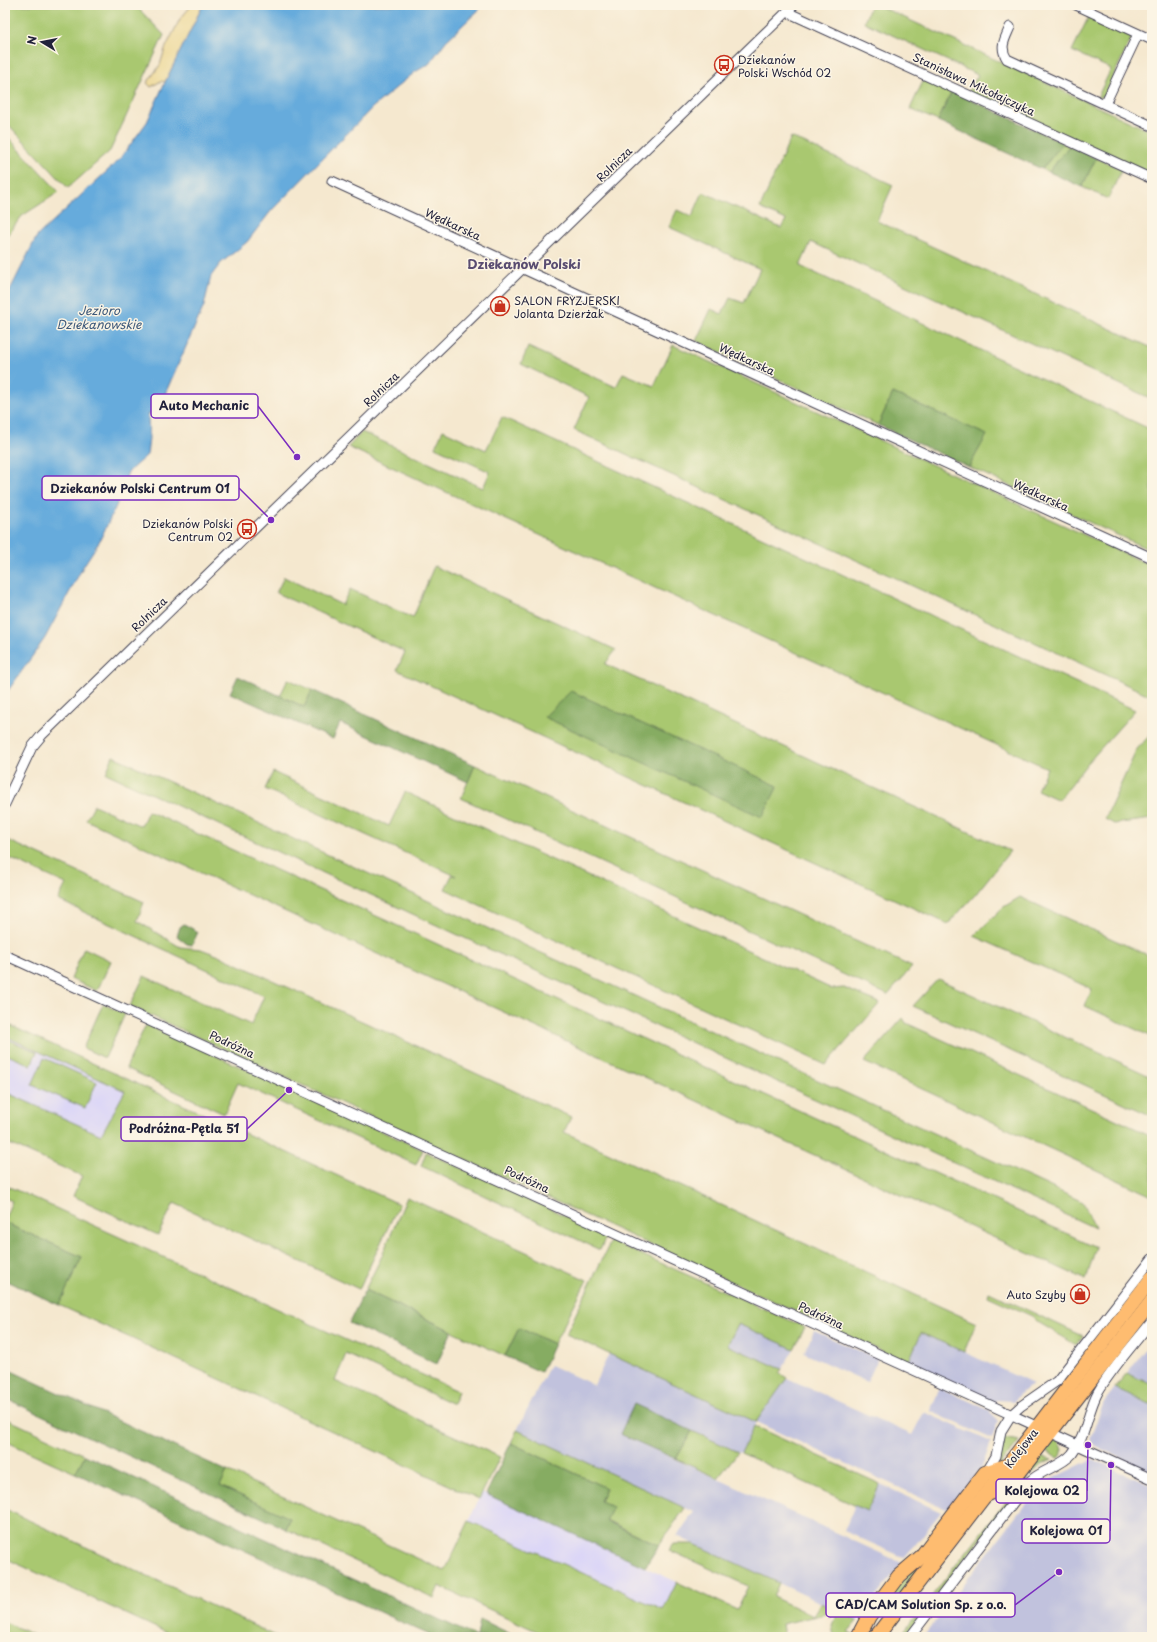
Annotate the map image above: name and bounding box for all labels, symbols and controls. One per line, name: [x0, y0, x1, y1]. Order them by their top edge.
north arrow: [22, 22, 62, 62]
text: N: [23, 34, 41, 46]
street label: Stanisława Mikołajczyka: [910, 48, 1038, 120]
place label: Dziekanów Polski Wschód 02: [738, 51, 832, 81]
bus stop icon: Dziekanów Polski Wschód 02: [713, 54, 735, 76]
street label: Rolnicza: [592, 143, 636, 185]
street label: Wędkarska: [422, 204, 484, 244]
district label: Dziekanów Polski: [467, 254, 581, 273]
place label: SALON FRYZJERSKI Jolanta Dzierżak: [514, 292, 620, 322]
shop icon: SALON FRYZJERSKI Jolanta Dzierżak: [489, 295, 511, 317]
water label: Jezioro Dziekanowskie: [57, 301, 142, 333]
street label: Wędkarska: [716, 339, 778, 379]
street label: Rolnicza: [359, 368, 403, 410]
callout: Auto Mechanic: [151, 394, 258, 418]
text: Auto Mechanic: [159, 396, 249, 414]
street label: Wędkarska: [1010, 475, 1072, 515]
callout: Dziekanów Polski Centrum 01: [42, 476, 239, 500]
text: Dziekanów Polski Centrum 01: [50, 479, 230, 497]
place label: Dziekanów Polski Centrum 02: [142, 515, 233, 545]
bus stop icon: Dziekanów Polski Centrum 02: [236, 518, 258, 540]
street label: Rolnicza: [127, 593, 171, 635]
street label: Podróżna: [207, 1026, 258, 1062]
callout: Podróżna-Pętla 51: [121, 1117, 247, 1141]
text: Podróżna-Pętla 51: [129, 1119, 239, 1137]
street label: Podróżna: [502, 1161, 553, 1197]
shop icon: Auto Szyby: [1069, 1283, 1091, 1305]
place label: Auto Szyby: [1007, 1286, 1066, 1303]
street label: Podróżna: [796, 1297, 847, 1333]
street label: Kolejowa: [1000, 1425, 1042, 1471]
callout: Kolejowa 02: [996, 1479, 1087, 1503]
text: Kolejowa 02: [1004, 1481, 1080, 1499]
callout: Kolejowa 01: [1022, 1519, 1110, 1543]
text: Kolejowa 01: [1030, 1521, 1103, 1539]
callout: CAD/CAM Solution Sp. z o.o.: [826, 1593, 1015, 1617]
text: CAD/CAM Solution Sp. z o.o.: [835, 1595, 1007, 1613]

